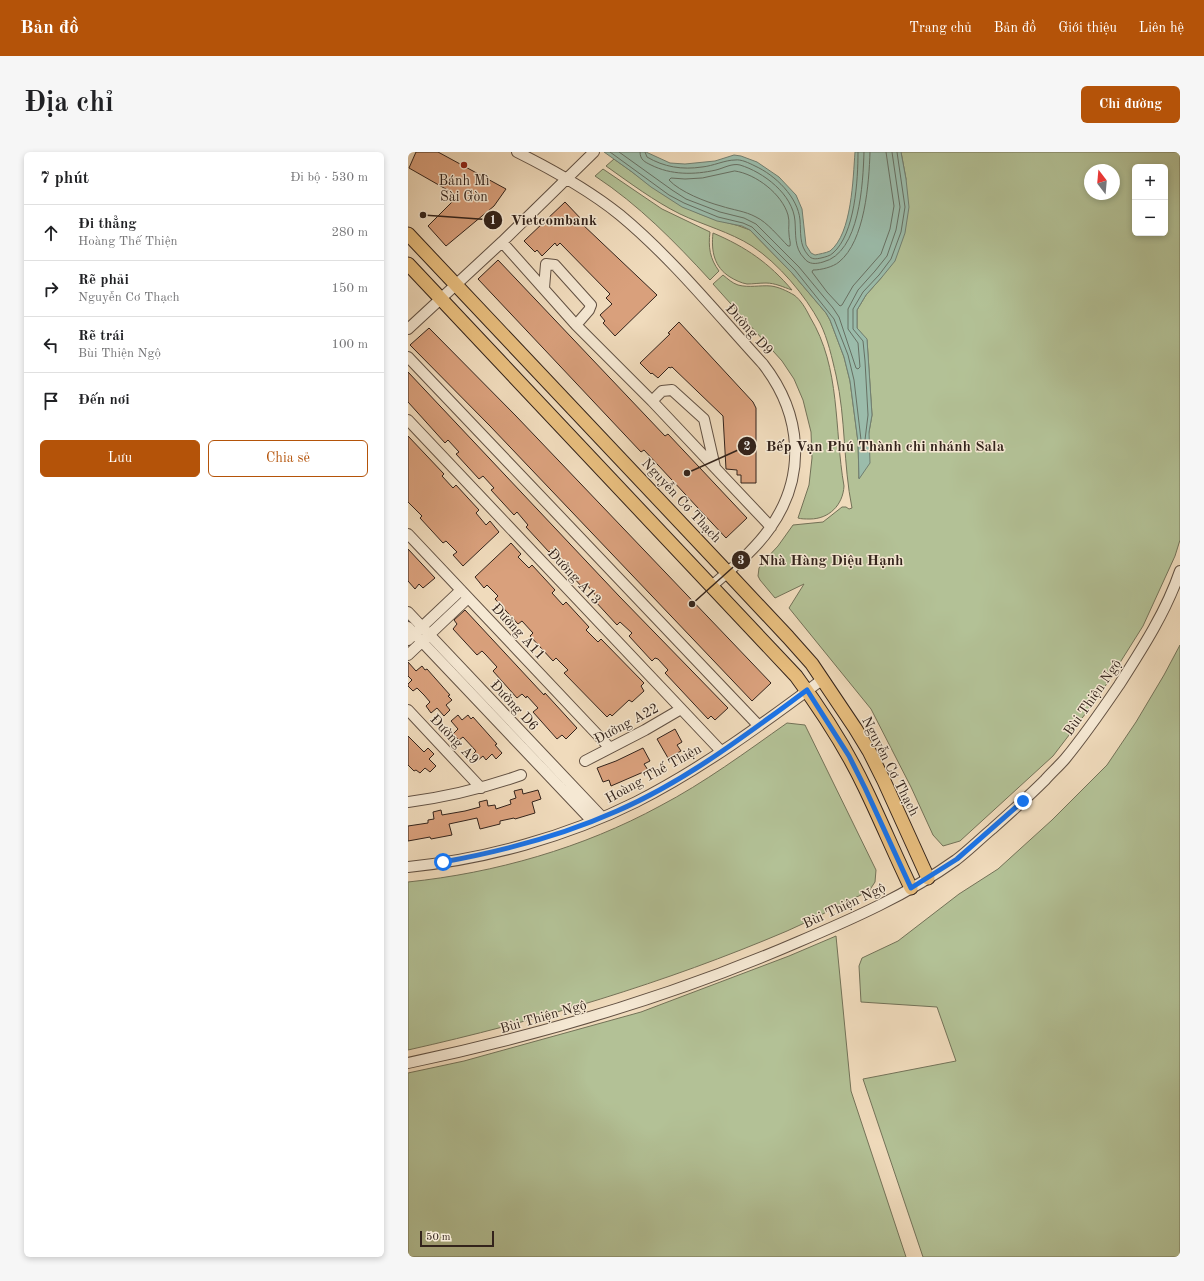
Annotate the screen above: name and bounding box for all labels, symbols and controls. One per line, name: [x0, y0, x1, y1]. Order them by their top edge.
text: Bản đồ: [20, 19, 79, 38]
text: Trang chủ: [909, 21, 972, 35]
text: Bản đồ: [994, 21, 1036, 35]
text: Giới thiệu: [1058, 21, 1117, 35]
text: Liên hệ: [1139, 21, 1184, 35]
button: Chỉ đường: [1081, 86, 1180, 123]
text: Địa chỉ: [24, 90, 113, 118]
marker: Bánh Mì Sài Gòn: [459, 160, 469, 170]
north arrow: [1084, 164, 1120, 200]
map controls: [1132, 164, 1168, 236]
button: +: [1132, 164, 1168, 200]
text: 7 phút: [40, 170, 89, 187]
text: Đi bộ · 530 m: [290, 171, 368, 184]
place label: Bánh Mì Sài Gòn: [438, 174, 490, 204]
button: −: [1132, 200, 1168, 236]
callout: Vietcombank: [483, 206, 605, 233]
text: Vietcombank: [511, 214, 598, 229]
text: 1: [490, 215, 496, 227]
text: Đi thẳng: [78, 217, 137, 232]
icon: ahead: [40, 222, 62, 244]
text: 280 m: [331, 226, 368, 239]
text: Hoàng Thế Thiện: [78, 235, 178, 248]
text: Rẽ phải: [78, 273, 129, 288]
icon: right: [40, 278, 62, 300]
text: 150 m: [331, 282, 368, 295]
text: Nguyễn Cơ Thạch: [78, 291, 180, 304]
street label: Đường D9: [723, 301, 776, 358]
text: Rẽ trái: [78, 329, 124, 344]
icon: left: [40, 334, 62, 356]
text: 100 m: [331, 338, 368, 351]
text: Bùi Thiện Ngộ: [78, 347, 161, 360]
icon: arrive: [40, 390, 62, 412]
text: Đến nơi: [78, 393, 130, 408]
callout: Bếp Vạn Phú Thành chi nhánh Sala: [737, 432, 1012, 459]
text: Bếp Vạn Phú Thành chi nhánh Sala: [766, 439, 1005, 455]
button: Lưu: [40, 440, 200, 477]
button: Chia sẻ: [208, 440, 368, 477]
text: 2: [744, 441, 751, 453]
street label: Nguyễn Cơ Thạch: [639, 455, 725, 546]
street label: Đường A13: [545, 546, 604, 607]
callout: Nhà Hàng Diệu Hạnh: [731, 546, 912, 573]
text: Nhà Hàng Diệu Hạnh: [759, 554, 904, 569]
text: 3: [738, 555, 745, 567]
street label: Đường A11: [489, 601, 548, 662]
street label: Bùi Thiện Ngộ: [1061, 657, 1124, 738]
street label: Đường D6: [488, 678, 541, 734]
street label: Đường A22: [592, 701, 661, 747]
street label: Đường A9: [427, 712, 481, 767]
street label: Nguyễn Cơ Thạch: [859, 714, 922, 819]
street label: Hoàng Thế Thiện: [603, 741, 704, 806]
route end: [1014, 792, 1032, 810]
route start: [434, 853, 452, 871]
street label: Bùi Thiện Ngộ: [801, 881, 888, 931]
street label: Bùi Thiện Ngộ: [498, 998, 588, 1036]
scale bar: [420, 1229, 494, 1248]
text: 50 m: [426, 1232, 451, 1243]

